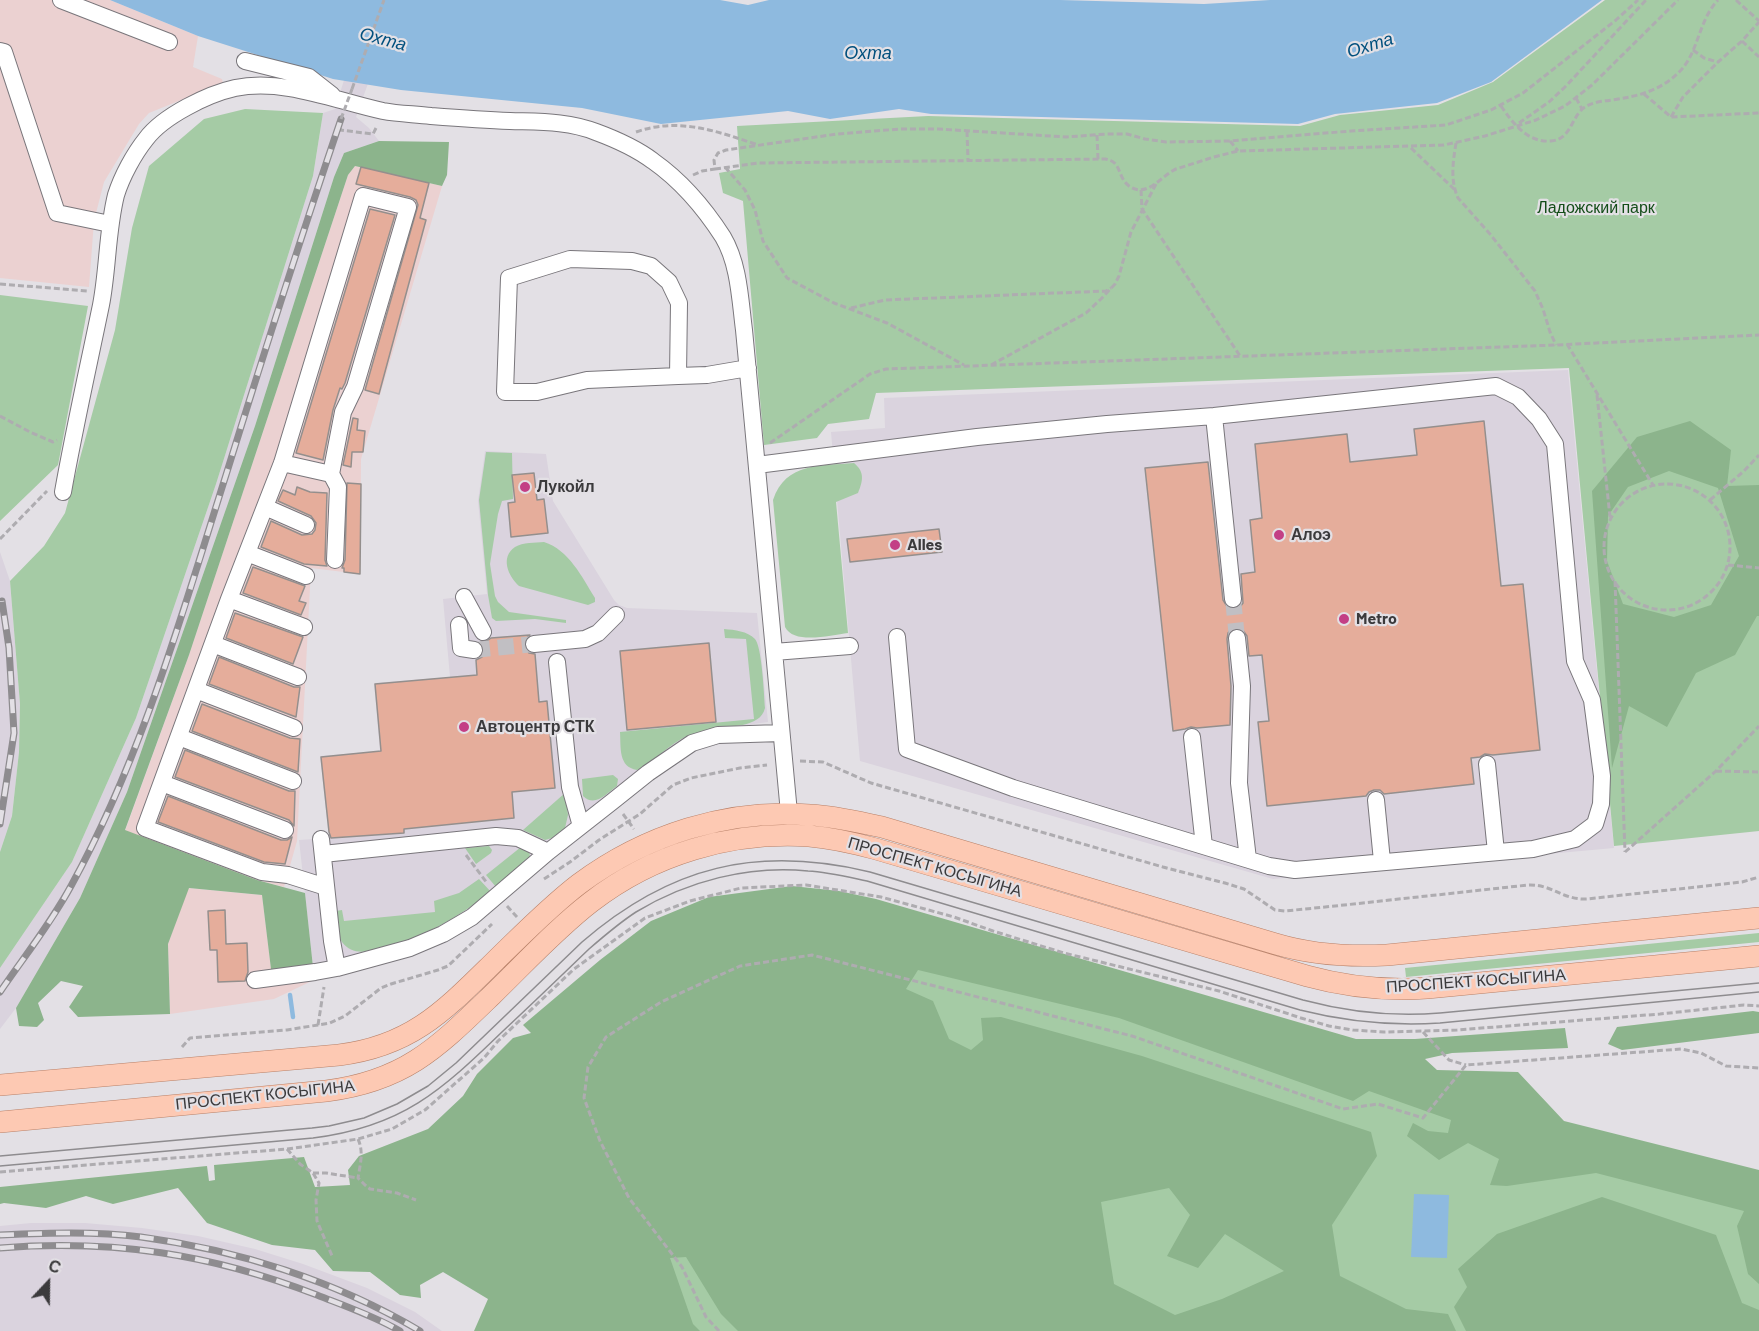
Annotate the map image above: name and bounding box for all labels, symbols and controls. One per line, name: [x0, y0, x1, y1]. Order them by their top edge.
water label: Охта: [357, 22, 409, 56]
water label: Охта: [1344, 28, 1396, 62]
water label: Охта: [844, 42, 892, 64]
park label: Ладожский парк: [1537, 198, 1655, 218]
place label: Лукойл: [537, 477, 595, 497]
marker: Лукойл: [518, 480, 532, 494]
place label: Алоэ: [1291, 525, 1331, 545]
marker: Алоэ: [1272, 528, 1286, 542]
place label: Alles: [907, 535, 942, 555]
marker: Alles: [888, 538, 902, 552]
place label: Metro: [1356, 609, 1397, 629]
marker: Metro: [1337, 612, 1351, 626]
place label: Автоцентр СТК: [476, 717, 594, 737]
marker: Автоцентр СТК: [457, 720, 471, 734]
street label: ПРОСПЕКТ КОСЫГИНА: [846, 833, 1024, 901]
street label: ПРОСПЕКТ КОСЫГИНА: [1386, 965, 1566, 997]
street label: ПРОСПЕКТ КОСЫГИНА: [174, 1076, 356, 1114]
north arrow: [18, 1253, 78, 1313]
text: С: [46, 1255, 64, 1277]

